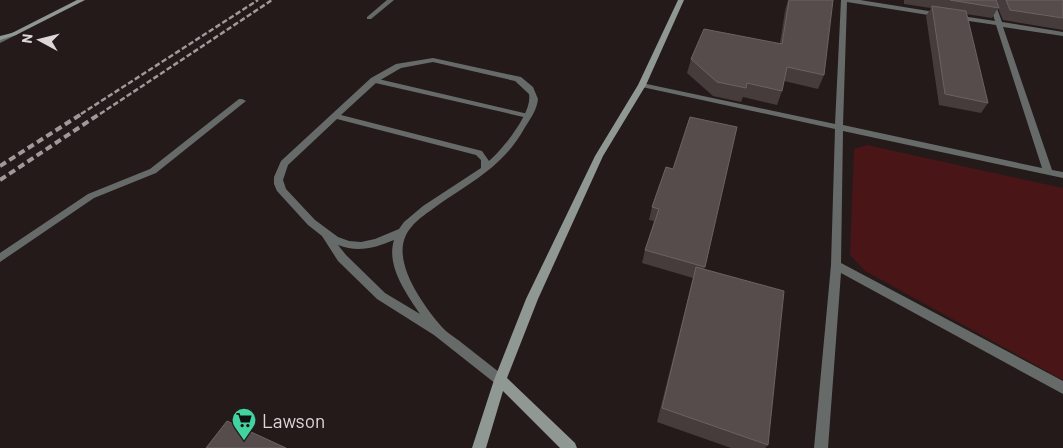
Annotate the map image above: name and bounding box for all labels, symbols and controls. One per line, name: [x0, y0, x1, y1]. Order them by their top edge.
north arrow: [15, 15, 65, 65]
text: N: [18, 33, 36, 44]
supermarket icon: Lawson: [231, 407, 257, 441]
place label: Lawson: [262, 409, 325, 432]

